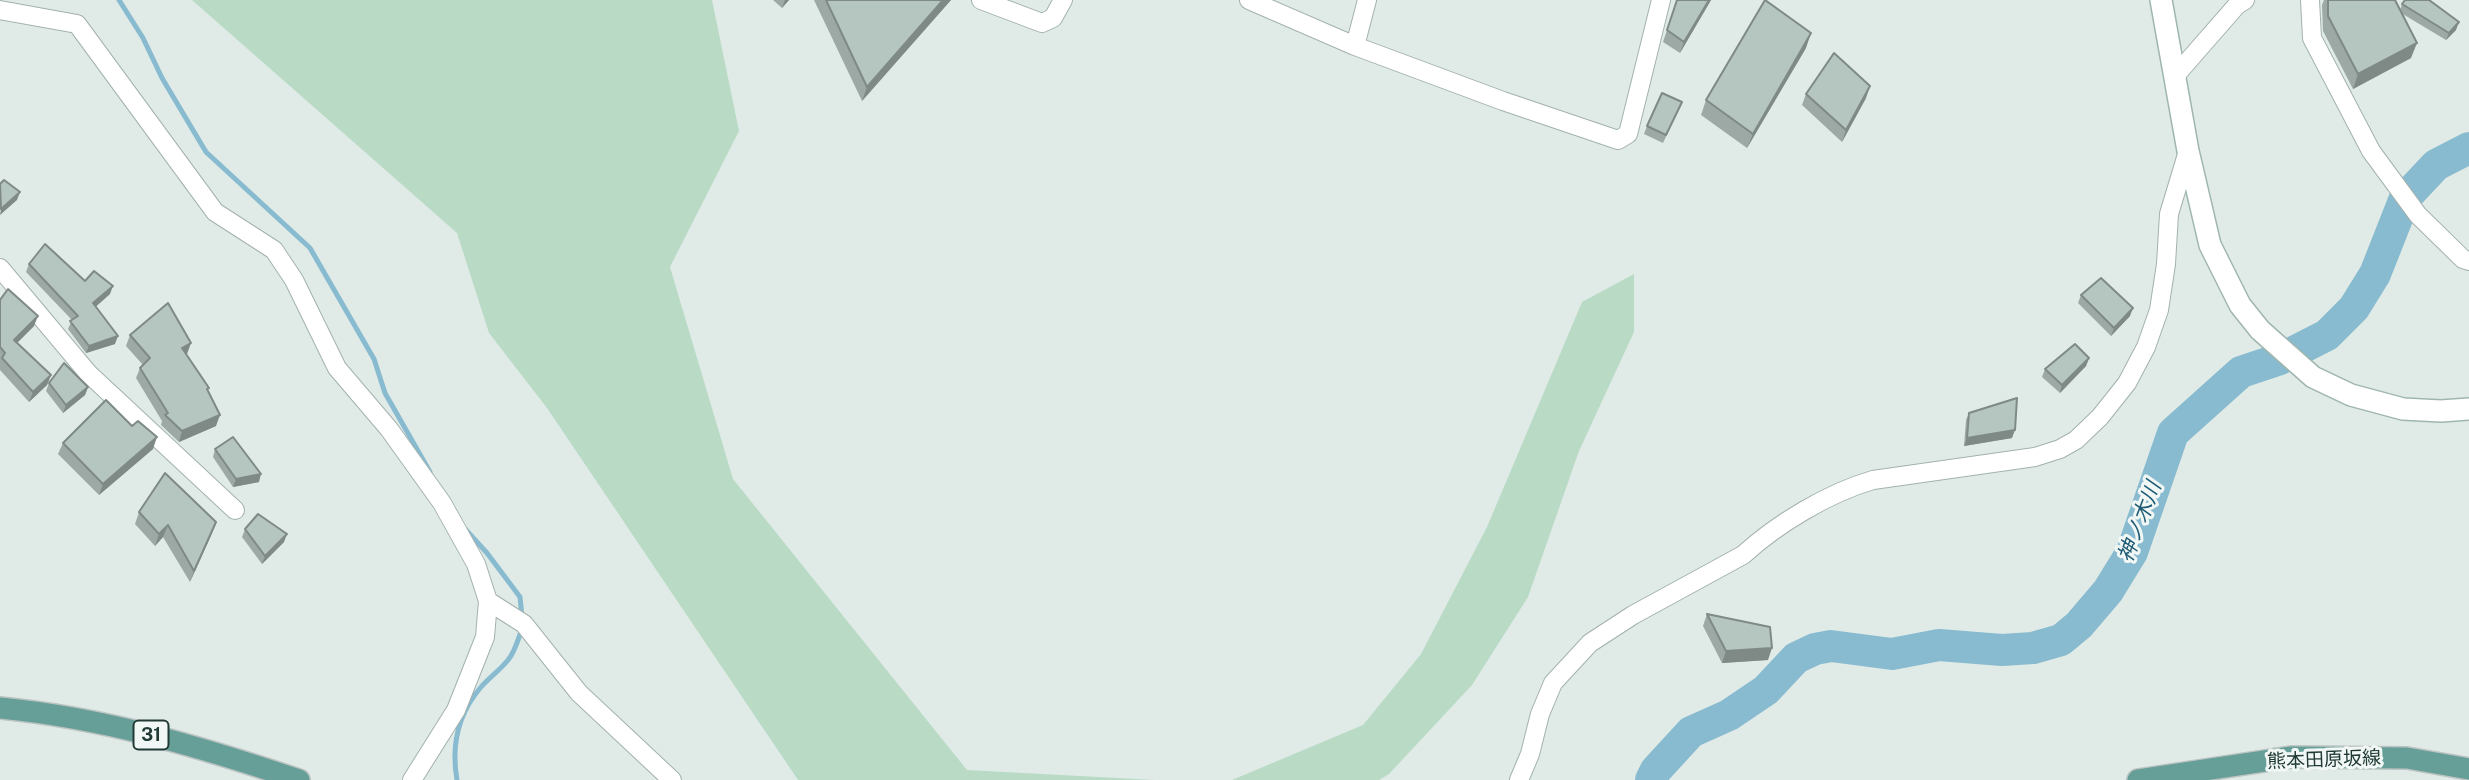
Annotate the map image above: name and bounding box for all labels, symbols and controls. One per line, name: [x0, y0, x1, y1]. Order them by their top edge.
water label: 神ノ木川: [2113, 478, 2167, 566]
road number: 31: [134, 720, 168, 750]
street label: 熊本田原坂線: [2267, 747, 2381, 773]

